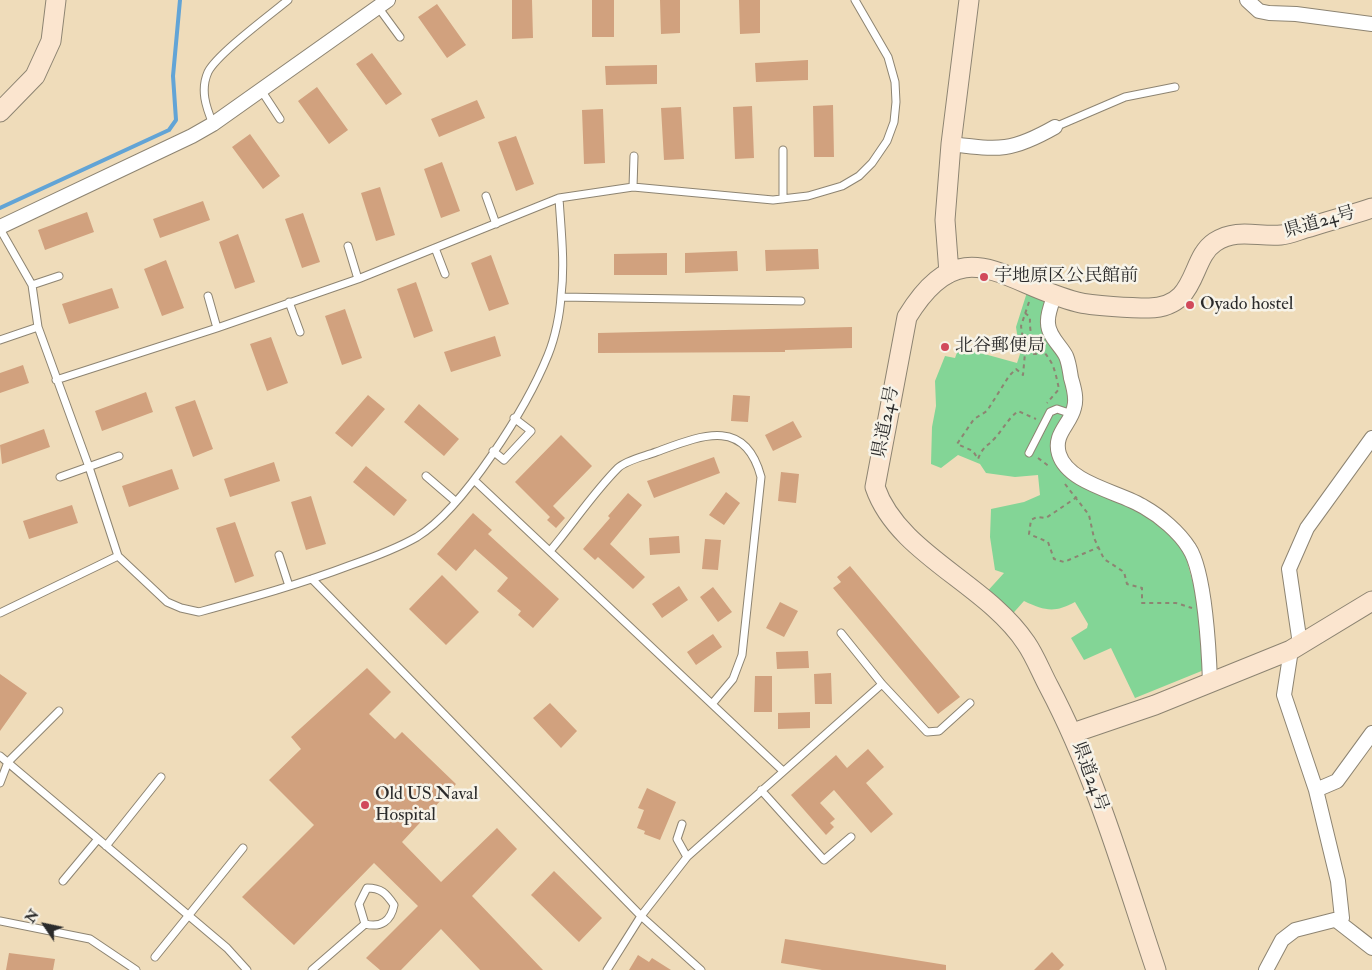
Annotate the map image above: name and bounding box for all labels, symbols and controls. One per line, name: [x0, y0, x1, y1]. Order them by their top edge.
street label: 県道24号: [1282, 203, 1358, 243]
place label: 宇地原区公民館前: [994, 266, 1138, 288]
marker: 宇地原区公民館前: [978, 271, 990, 283]
place label: Oyado hostel: [1200, 294, 1293, 316]
marker: Oyado hostel: [1184, 299, 1196, 311]
place label: 北谷郵便局: [955, 336, 1045, 358]
marker: 北谷郵便局: [939, 341, 951, 353]
street label: 県道24号: [869, 384, 905, 460]
street label: 県道24号: [1066, 739, 1112, 815]
place label: Old US Naval Hospital: [375, 784, 478, 826]
marker: Old US Naval Hospital: [359, 799, 371, 811]
north arrow: [20, 900, 70, 950]
text: N: [22, 906, 43, 926]

